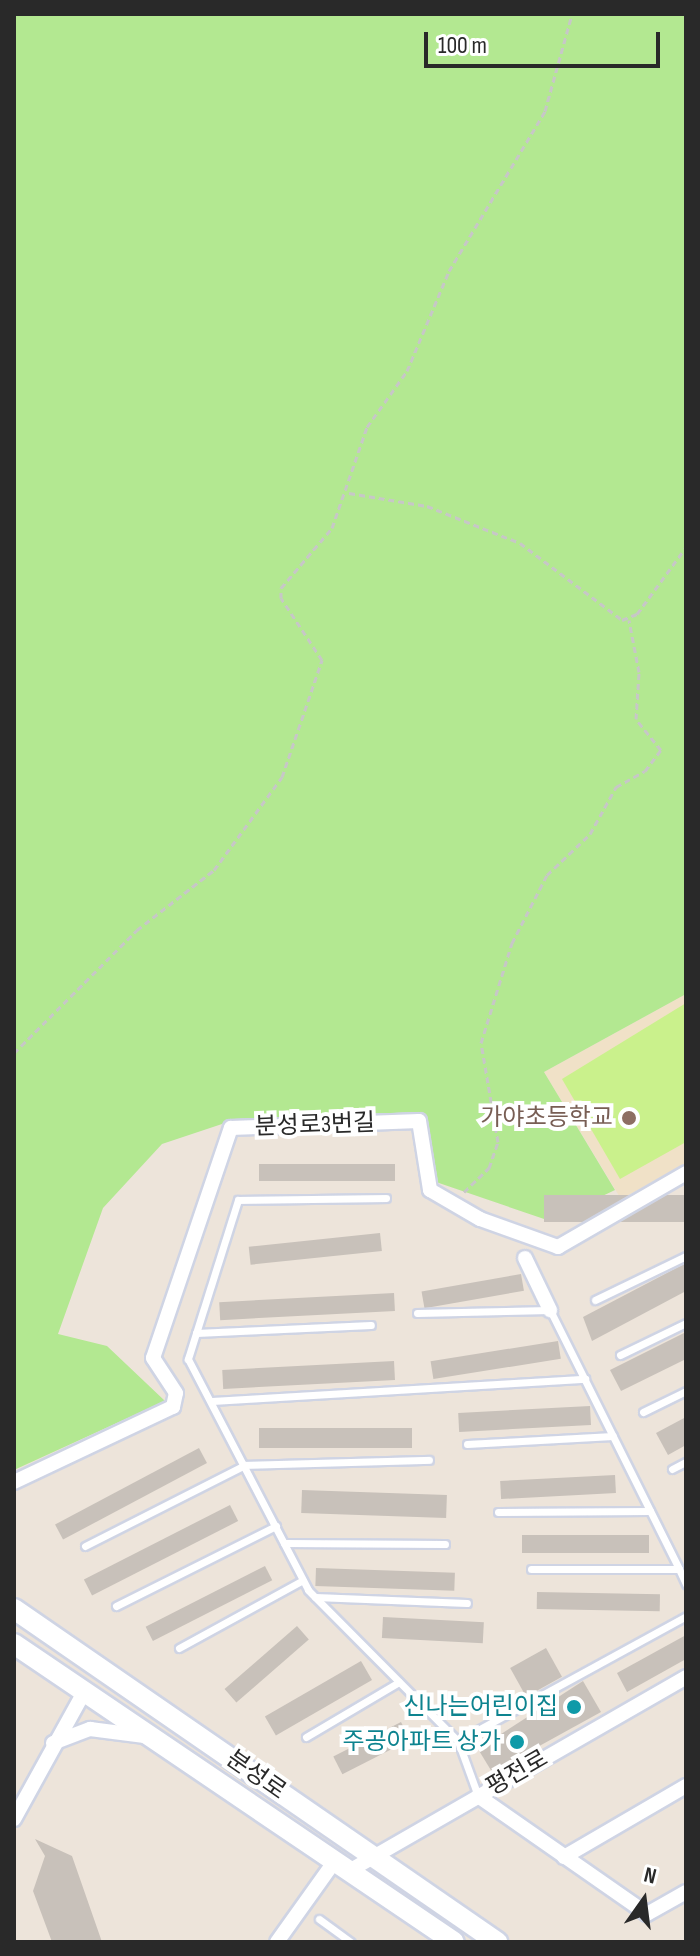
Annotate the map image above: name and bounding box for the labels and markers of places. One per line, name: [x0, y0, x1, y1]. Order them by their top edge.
place label: 가야초등학교: [481, 1104, 613, 1132]
marker: 가야초등학교: [620, 1109, 638, 1127]
place label: 신나는어린이집: [403, 1693, 558, 1721]
marker: 신나는어린이집: [565, 1698, 583, 1716]
place label: 주공아파트 상가: [343, 1728, 501, 1756]
marker: 주공아파트 상가: [508, 1733, 526, 1751]

